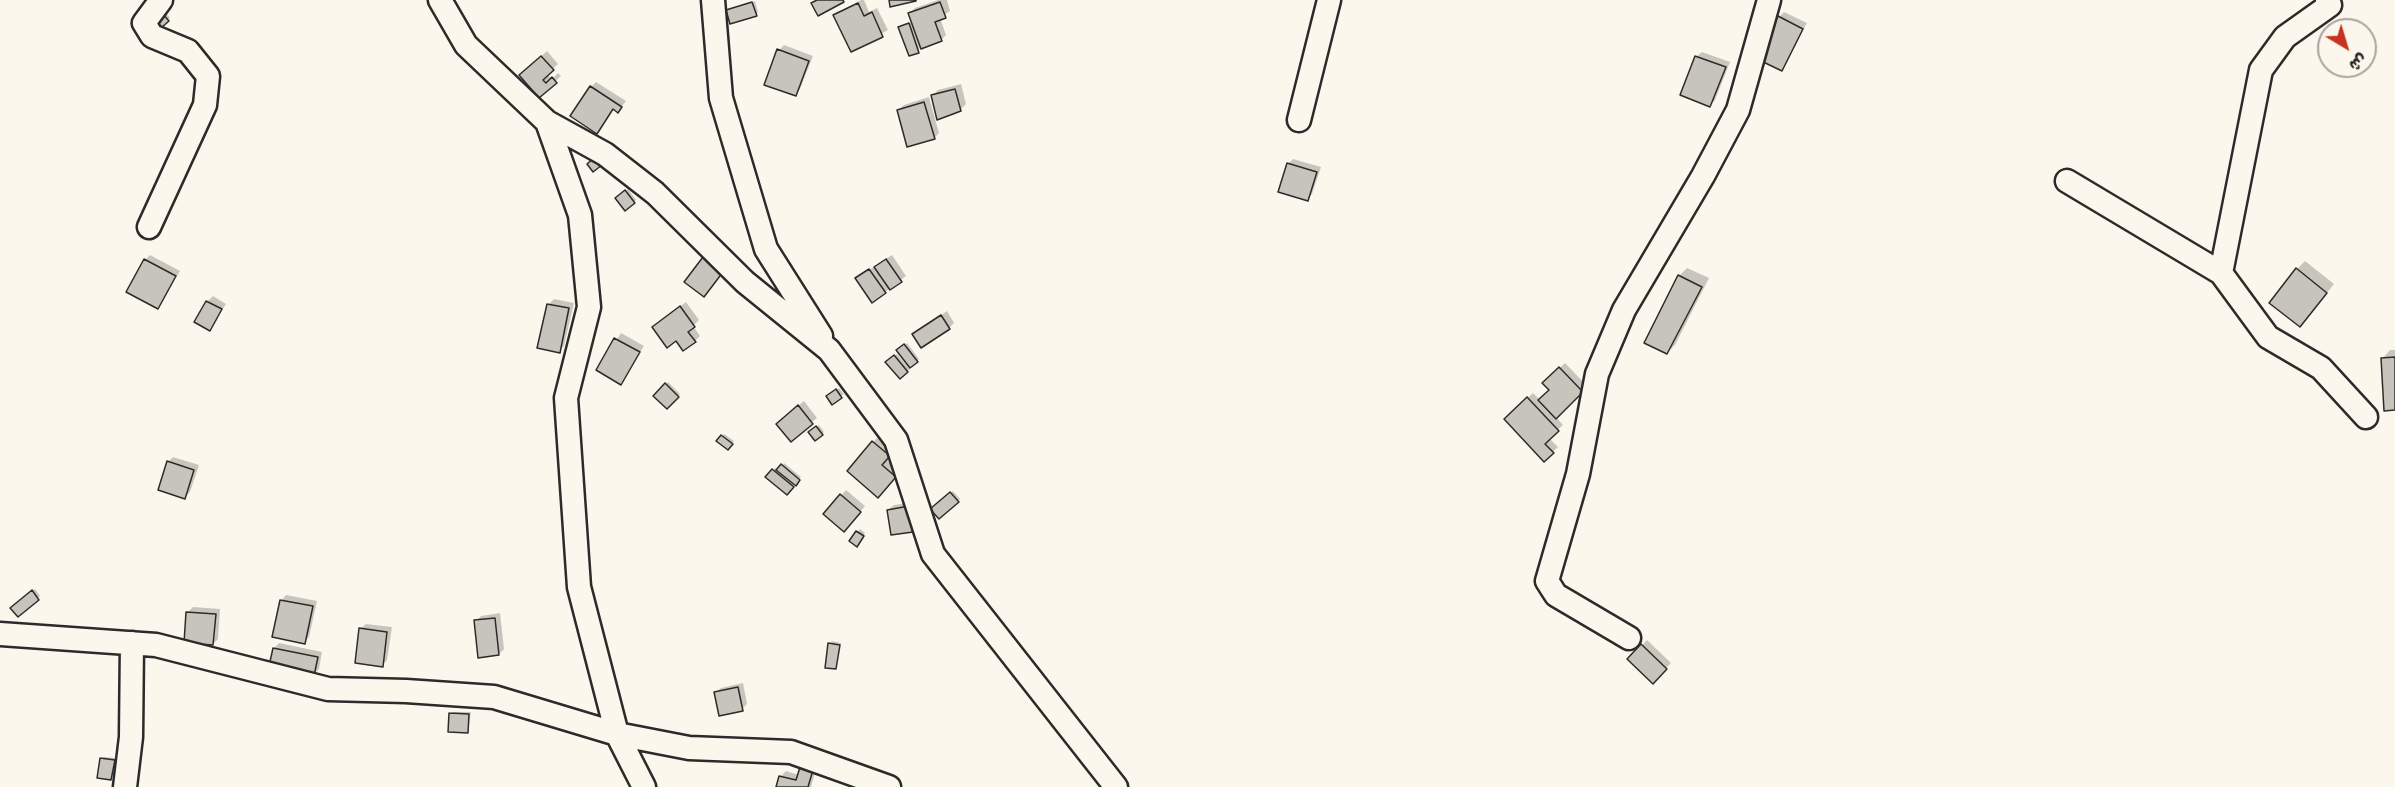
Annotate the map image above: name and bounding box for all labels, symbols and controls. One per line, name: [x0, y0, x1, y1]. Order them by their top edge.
north arrow: [2317, 18, 2377, 78]
text: ش: [2343, 47, 2371, 75]

